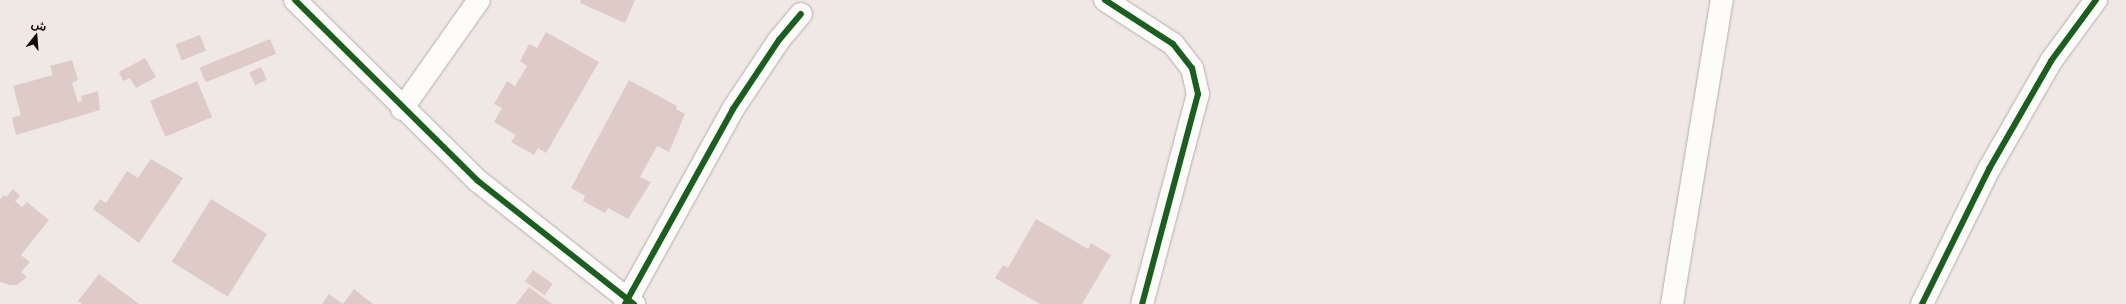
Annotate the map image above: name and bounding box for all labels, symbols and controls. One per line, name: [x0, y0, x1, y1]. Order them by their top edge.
text: ش: [30, 15, 49, 34]
north arrow: [16, 16, 56, 56]

